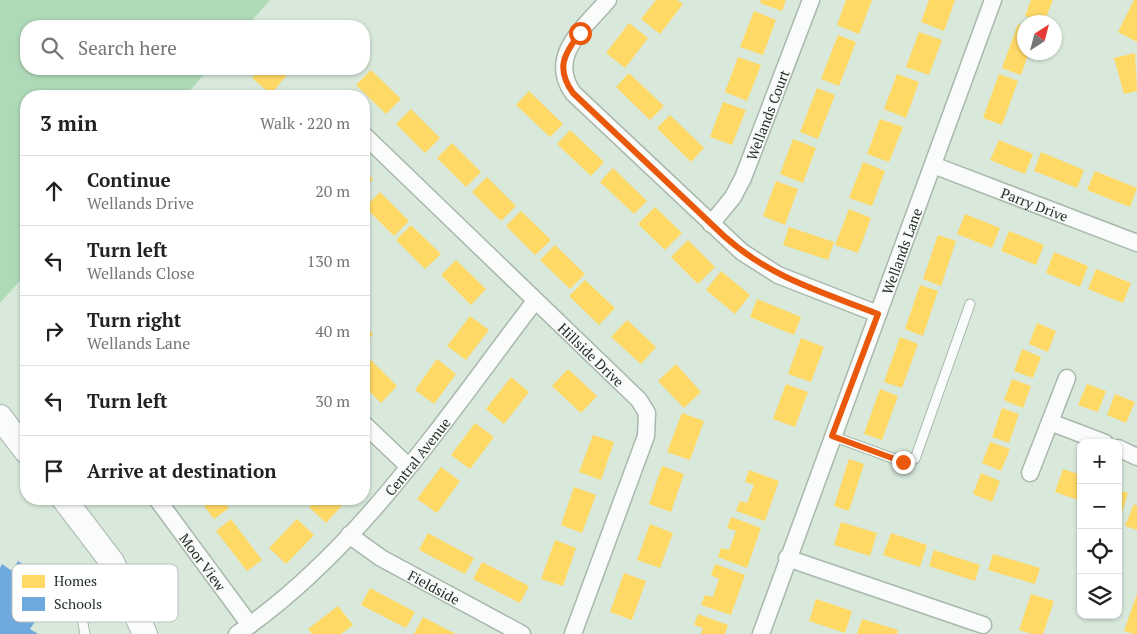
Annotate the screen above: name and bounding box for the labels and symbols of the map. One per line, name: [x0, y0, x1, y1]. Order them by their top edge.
north arrow: [1017, 15, 1062, 60]
route start: [569, 22, 592, 45]
street label: Wellands Court: [741, 66, 793, 163]
street label: Parry Drive: [999, 182, 1071, 225]
street label: Wellands Lane: [877, 205, 926, 297]
street label: Hillside Drive: [554, 318, 629, 391]
street label: Central Avenue: [380, 413, 454, 499]
route end: [892, 451, 915, 474]
street label: Moor View: [176, 529, 231, 595]
legend: [12, 564, 178, 622]
street label: Fieldside: [405, 565, 463, 608]
text: Homes: [54, 571, 97, 590]
text: Schools: [54, 594, 102, 613]

